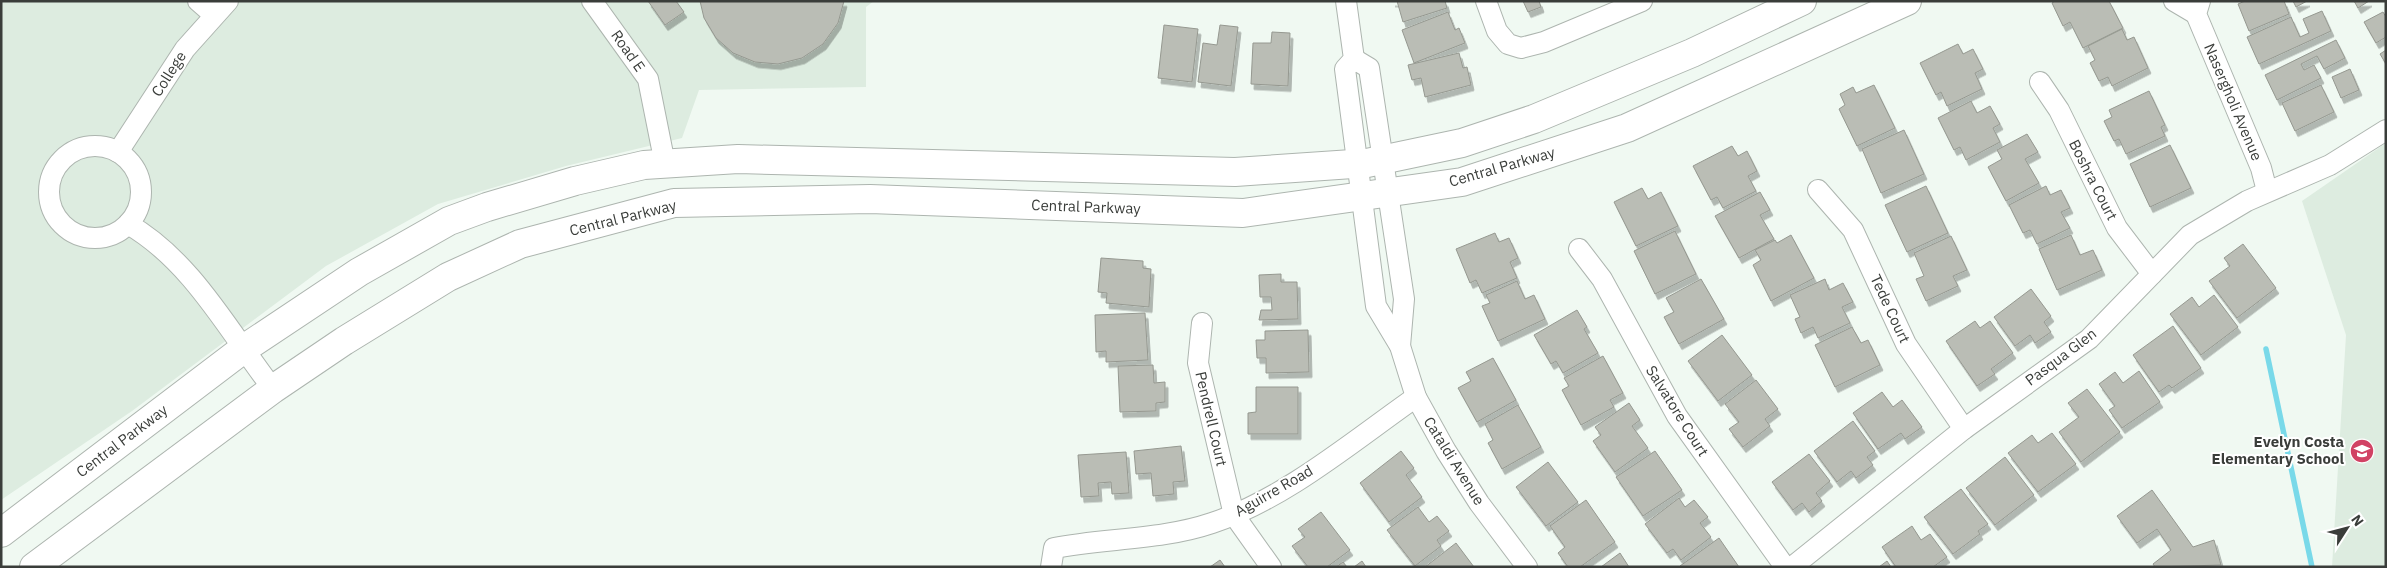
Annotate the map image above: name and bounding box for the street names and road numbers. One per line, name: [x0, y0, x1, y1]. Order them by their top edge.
street label: Road E: [607, 26, 650, 75]
street label: Nasergholi Avenue: [2200, 40, 2267, 163]
street label: College: [147, 48, 190, 100]
street label: Boshra Court: [2065, 136, 2122, 223]
street label: Central Parkway: [1447, 142, 1558, 191]
street label: Central Parkway: [567, 195, 679, 240]
street label: Central Parkway: [1031, 195, 1142, 218]
street label: Tede Court: [1866, 272, 1915, 346]
street label: Pasqua Glen: [2021, 324, 2100, 390]
street label: Salvatore Court: [1642, 362, 1713, 460]
street label: Pendrell Court: [1191, 370, 1232, 468]
street label: Central Parkway: [72, 400, 172, 481]
street label: Cataldi Avenue: [1420, 413, 1489, 508]
street label: Aguirre Road: [1231, 461, 1316, 521]

